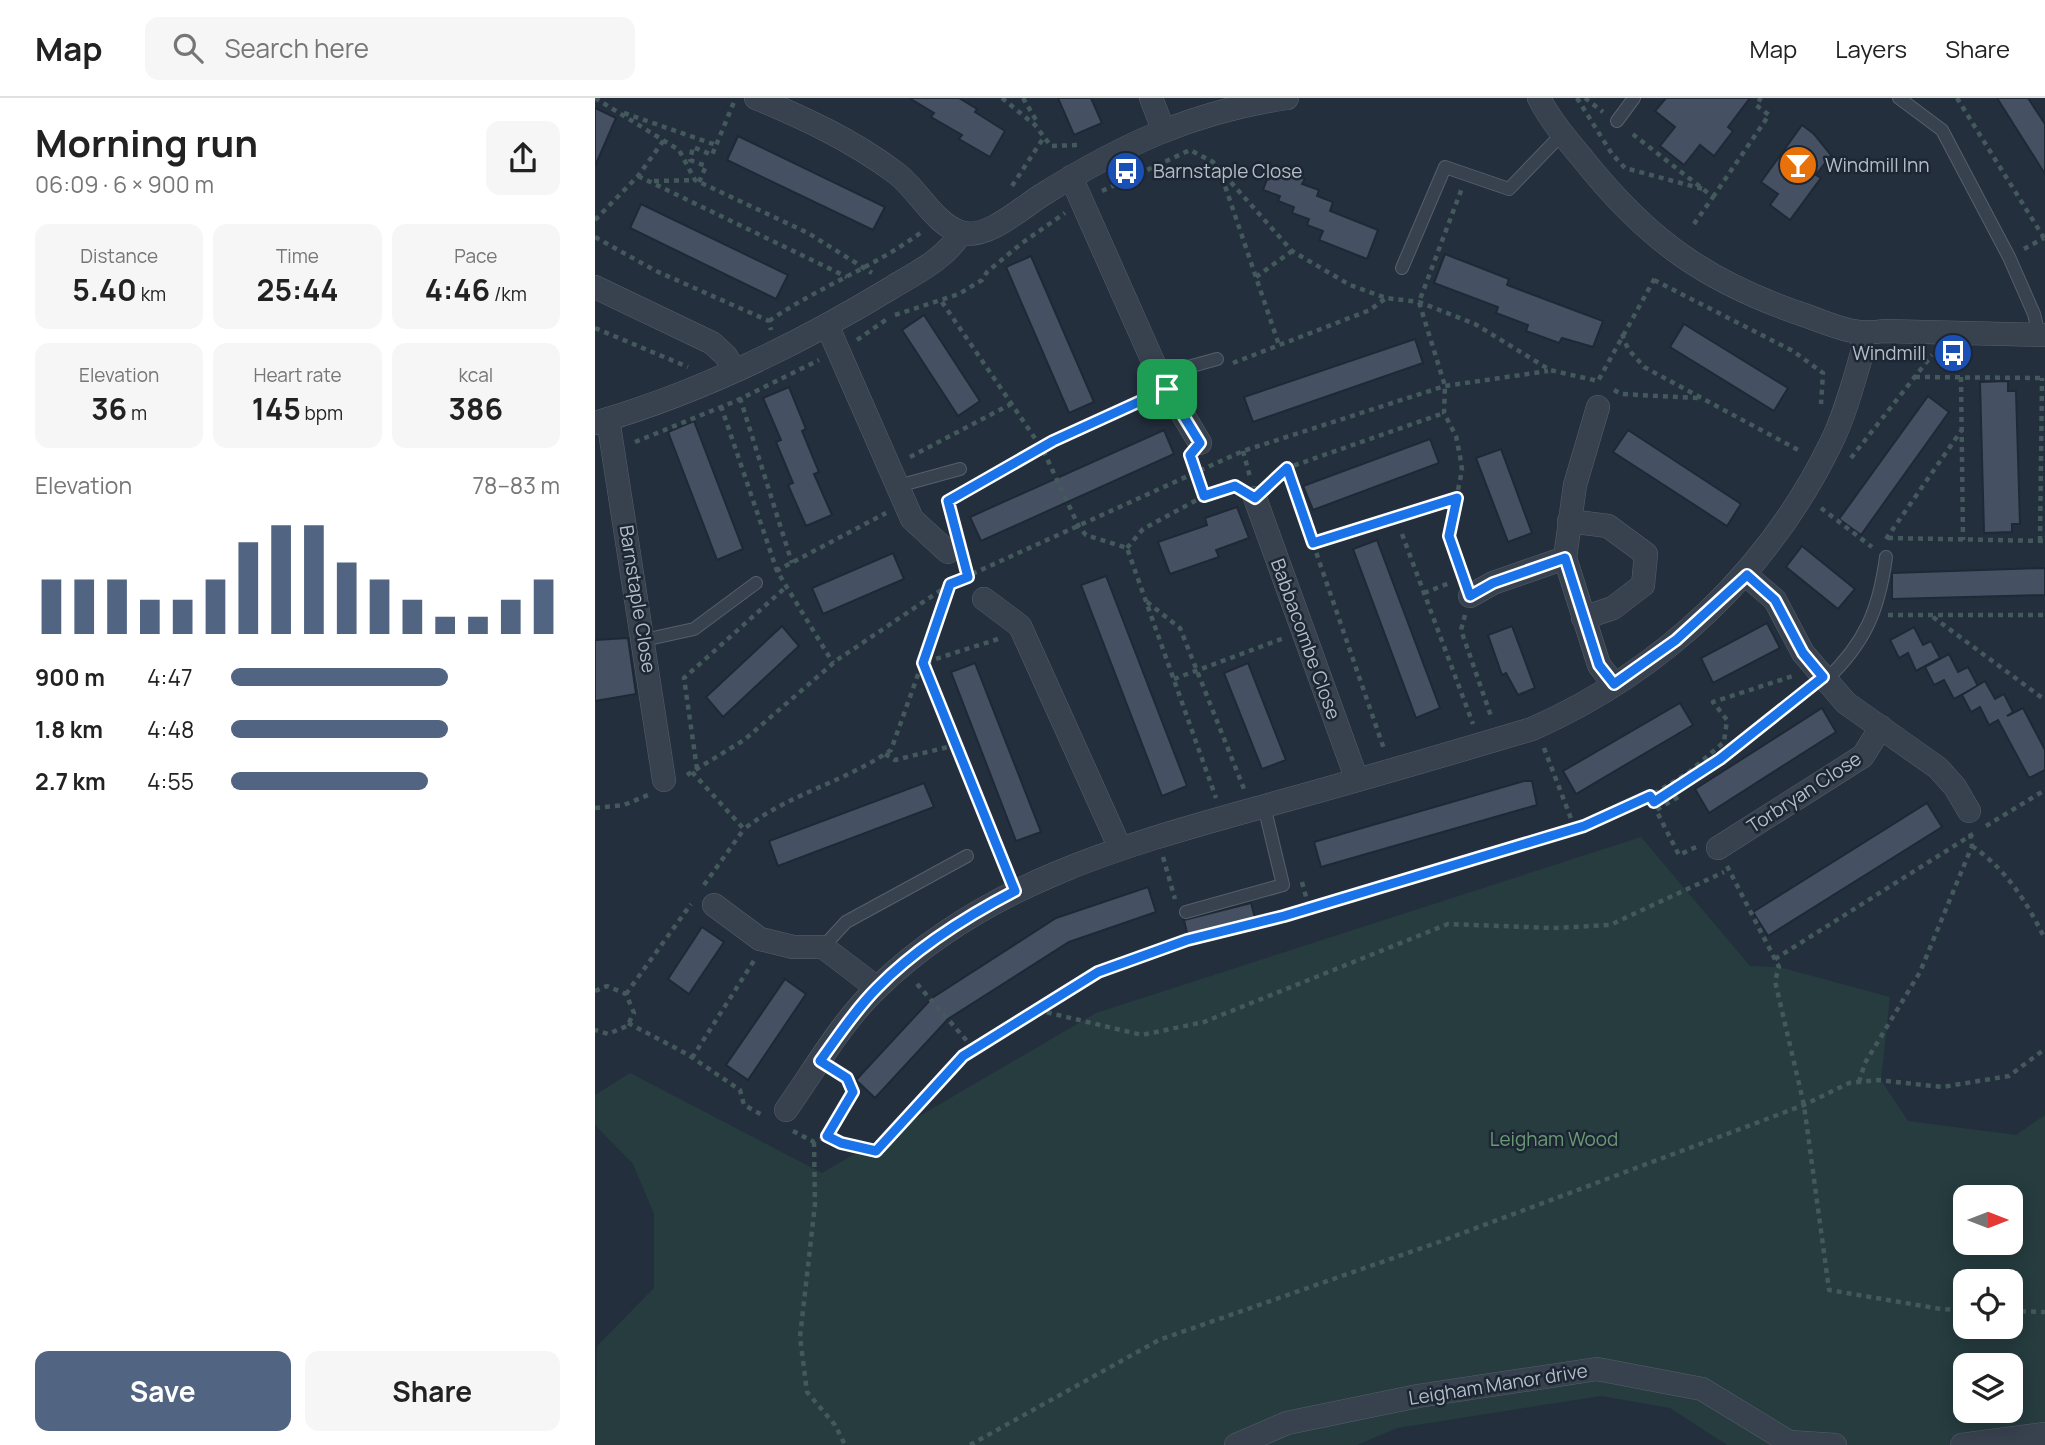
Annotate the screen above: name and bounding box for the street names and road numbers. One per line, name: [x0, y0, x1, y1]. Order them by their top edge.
street label: Barnstaple Close: [613, 523, 663, 675]
street label: Babbacombe Close: [1265, 555, 1347, 723]
street label: Torbryan Close: [1742, 745, 1866, 839]
street label: Leigham Manor drive: [1407, 1357, 1589, 1411]

